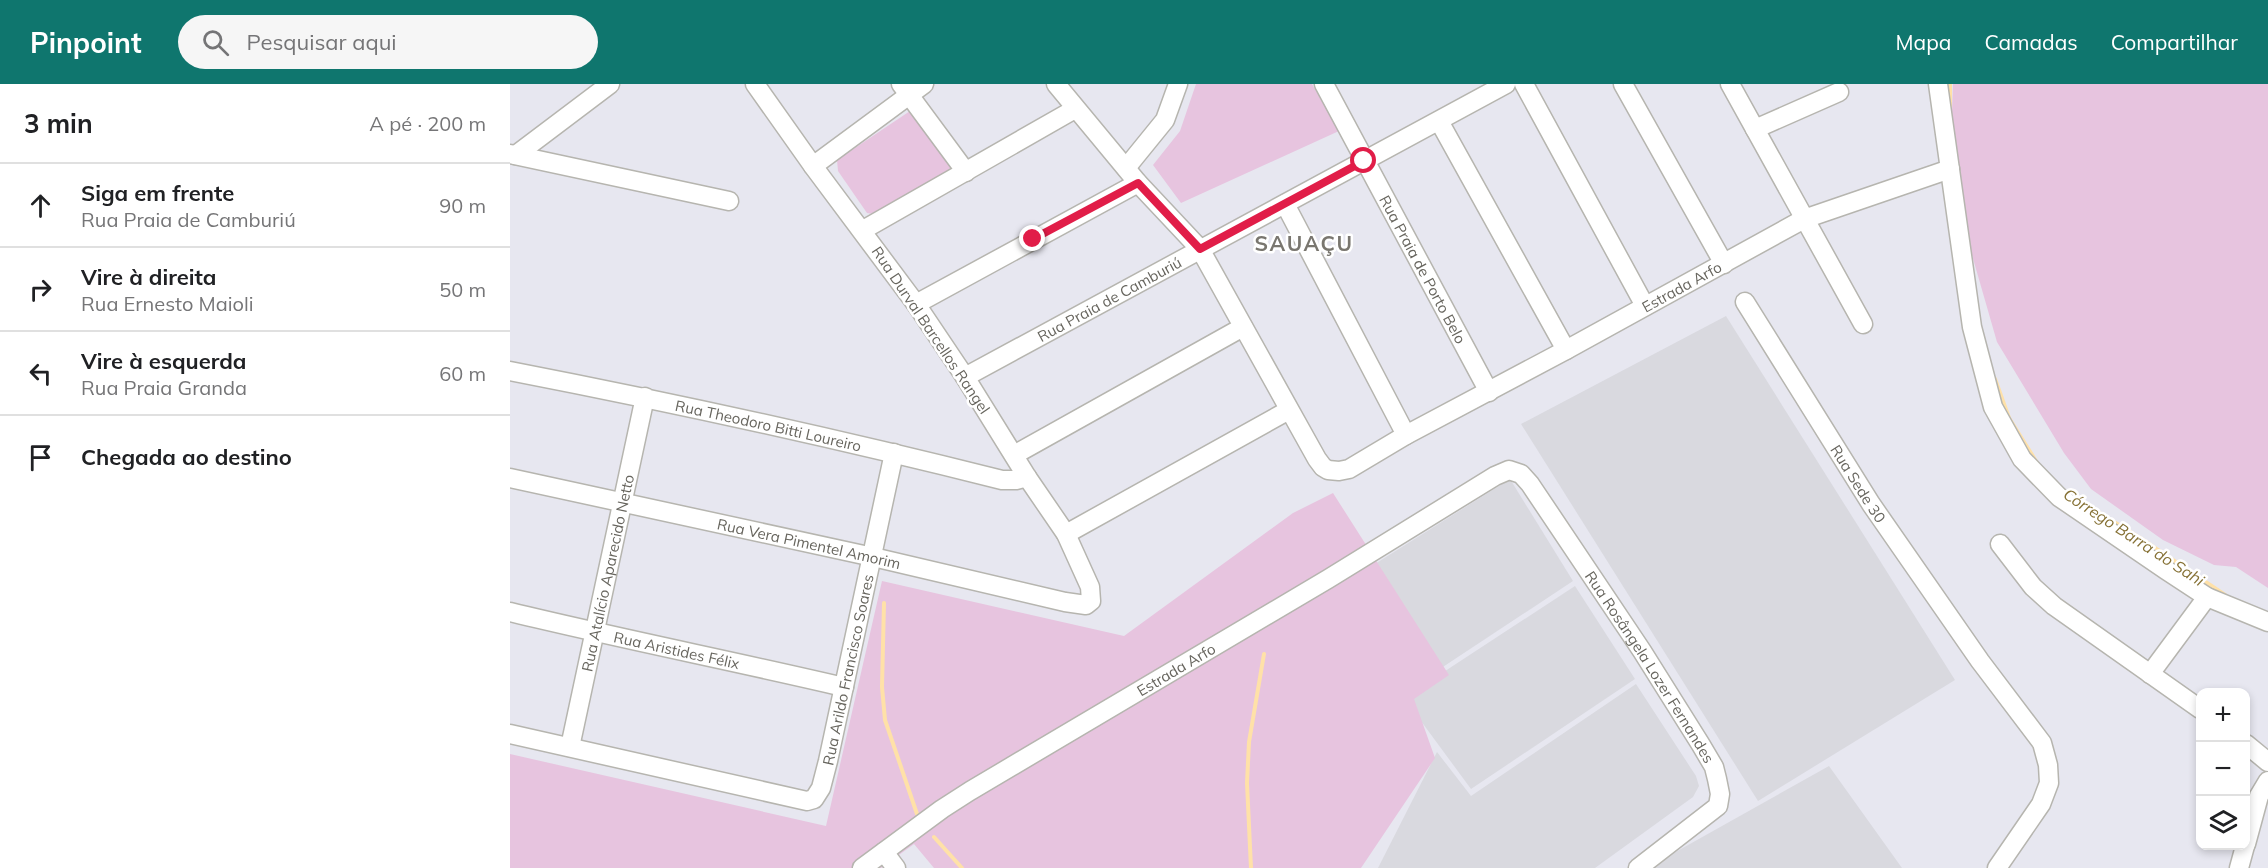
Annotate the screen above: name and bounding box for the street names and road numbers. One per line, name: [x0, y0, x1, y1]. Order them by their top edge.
street label: Rua Praia de Porto Belo: [1376, 192, 1471, 347]
street label: Rua Durval Barcellos Rangel: [868, 243, 994, 417]
street label: Rua Praia de Camburiú: [1034, 252, 1185, 346]
street label: Estrada Arfo: [1638, 257, 1725, 316]
street label: Rua Theodoro Bitti Loureiro: [674, 395, 863, 455]
street label: Rua Sede 30: [1827, 441, 1890, 526]
street label: Rua Atalício Aparecido Netto: [577, 473, 638, 673]
street label: Rua Vera Pimentel Amorim: [715, 514, 903, 573]
street label: Rua Rosângela Lozer Fernandes: [1581, 567, 1719, 766]
street label: Rua Arildo Francisco Soares: [818, 573, 877, 767]
street label: Rua Aristides Félix: [612, 627, 741, 673]
street label: Estrada Arfo: [1133, 638, 1219, 700]

